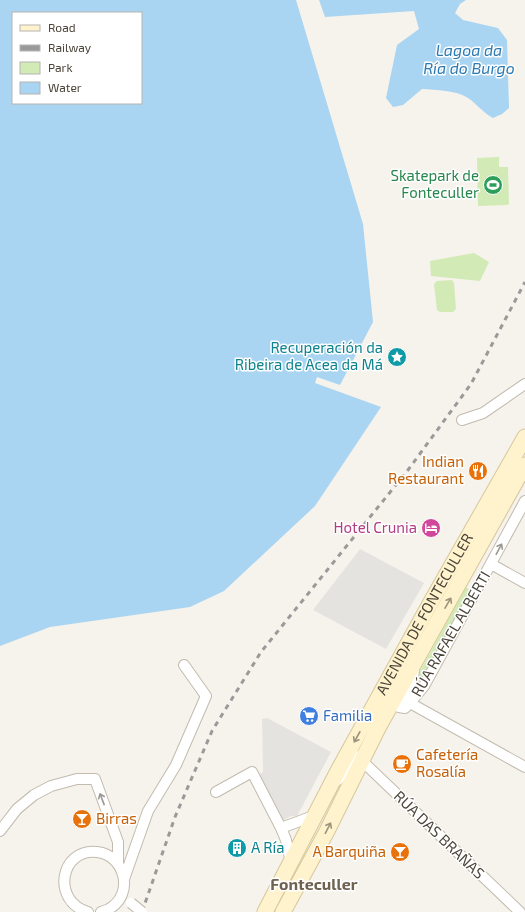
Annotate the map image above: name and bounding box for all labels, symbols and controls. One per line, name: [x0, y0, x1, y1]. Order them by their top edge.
legend: [12, 12, 142, 104]
text: Road: [48, 20, 76, 34]
text: Railway: [48, 40, 92, 54]
water label: Lagoa da Ría do Burgo: [423, 40, 515, 77]
text: Park: [48, 60, 73, 74]
text: Water: [48, 80, 82, 94]
place label: Skatepark de Fonteculler: [391, 166, 479, 201]
sports icon: Skatepark de Fonteculler: [482, 174, 504, 196]
place label: Recuperación da Ribeira de Acea da Má: [235, 338, 383, 373]
place icon: Recuperación da Ribeira de Acea da Má: [386, 346, 408, 368]
place label: Indian Restaurant: [388, 452, 464, 487]
restaurant icon: Indian Restaurant: [467, 460, 489, 482]
hotel icon: Hotel Crunia: [420, 517, 442, 539]
place label: Hotel Crunia: [333, 518, 417, 536]
street label: AVENIDA DE FONTECULLER: [372, 530, 476, 698]
one-way arrow: [496, 543, 504, 555]
street label: RÚA RAFAEL ALBERTI: [407, 568, 493, 699]
one-way arrow: [445, 597, 453, 609]
supermarket icon: Familia: [298, 705, 320, 727]
place label: Familia: [323, 706, 372, 724]
one-way arrow: [352, 731, 360, 743]
place label: Cafetería Rosalía: [416, 745, 478, 780]
cafe icon: Cafetería Rosalía: [391, 753, 413, 775]
street label: RÚA DAS BRAÑAS: [391, 787, 489, 882]
one-way arrow: [98, 794, 106, 806]
bar icon: Birras: [71, 808, 93, 830]
place label: Birras: [96, 809, 137, 827]
one-way arrow: [325, 823, 332, 835]
building icon: A Ría: [226, 837, 248, 859]
place label: A Ría: [251, 838, 285, 856]
bar icon: A Barquiña: [389, 841, 411, 863]
place label: A Barquiña: [313, 842, 386, 860]
district label: Fonteculler: [270, 874, 358, 893]

